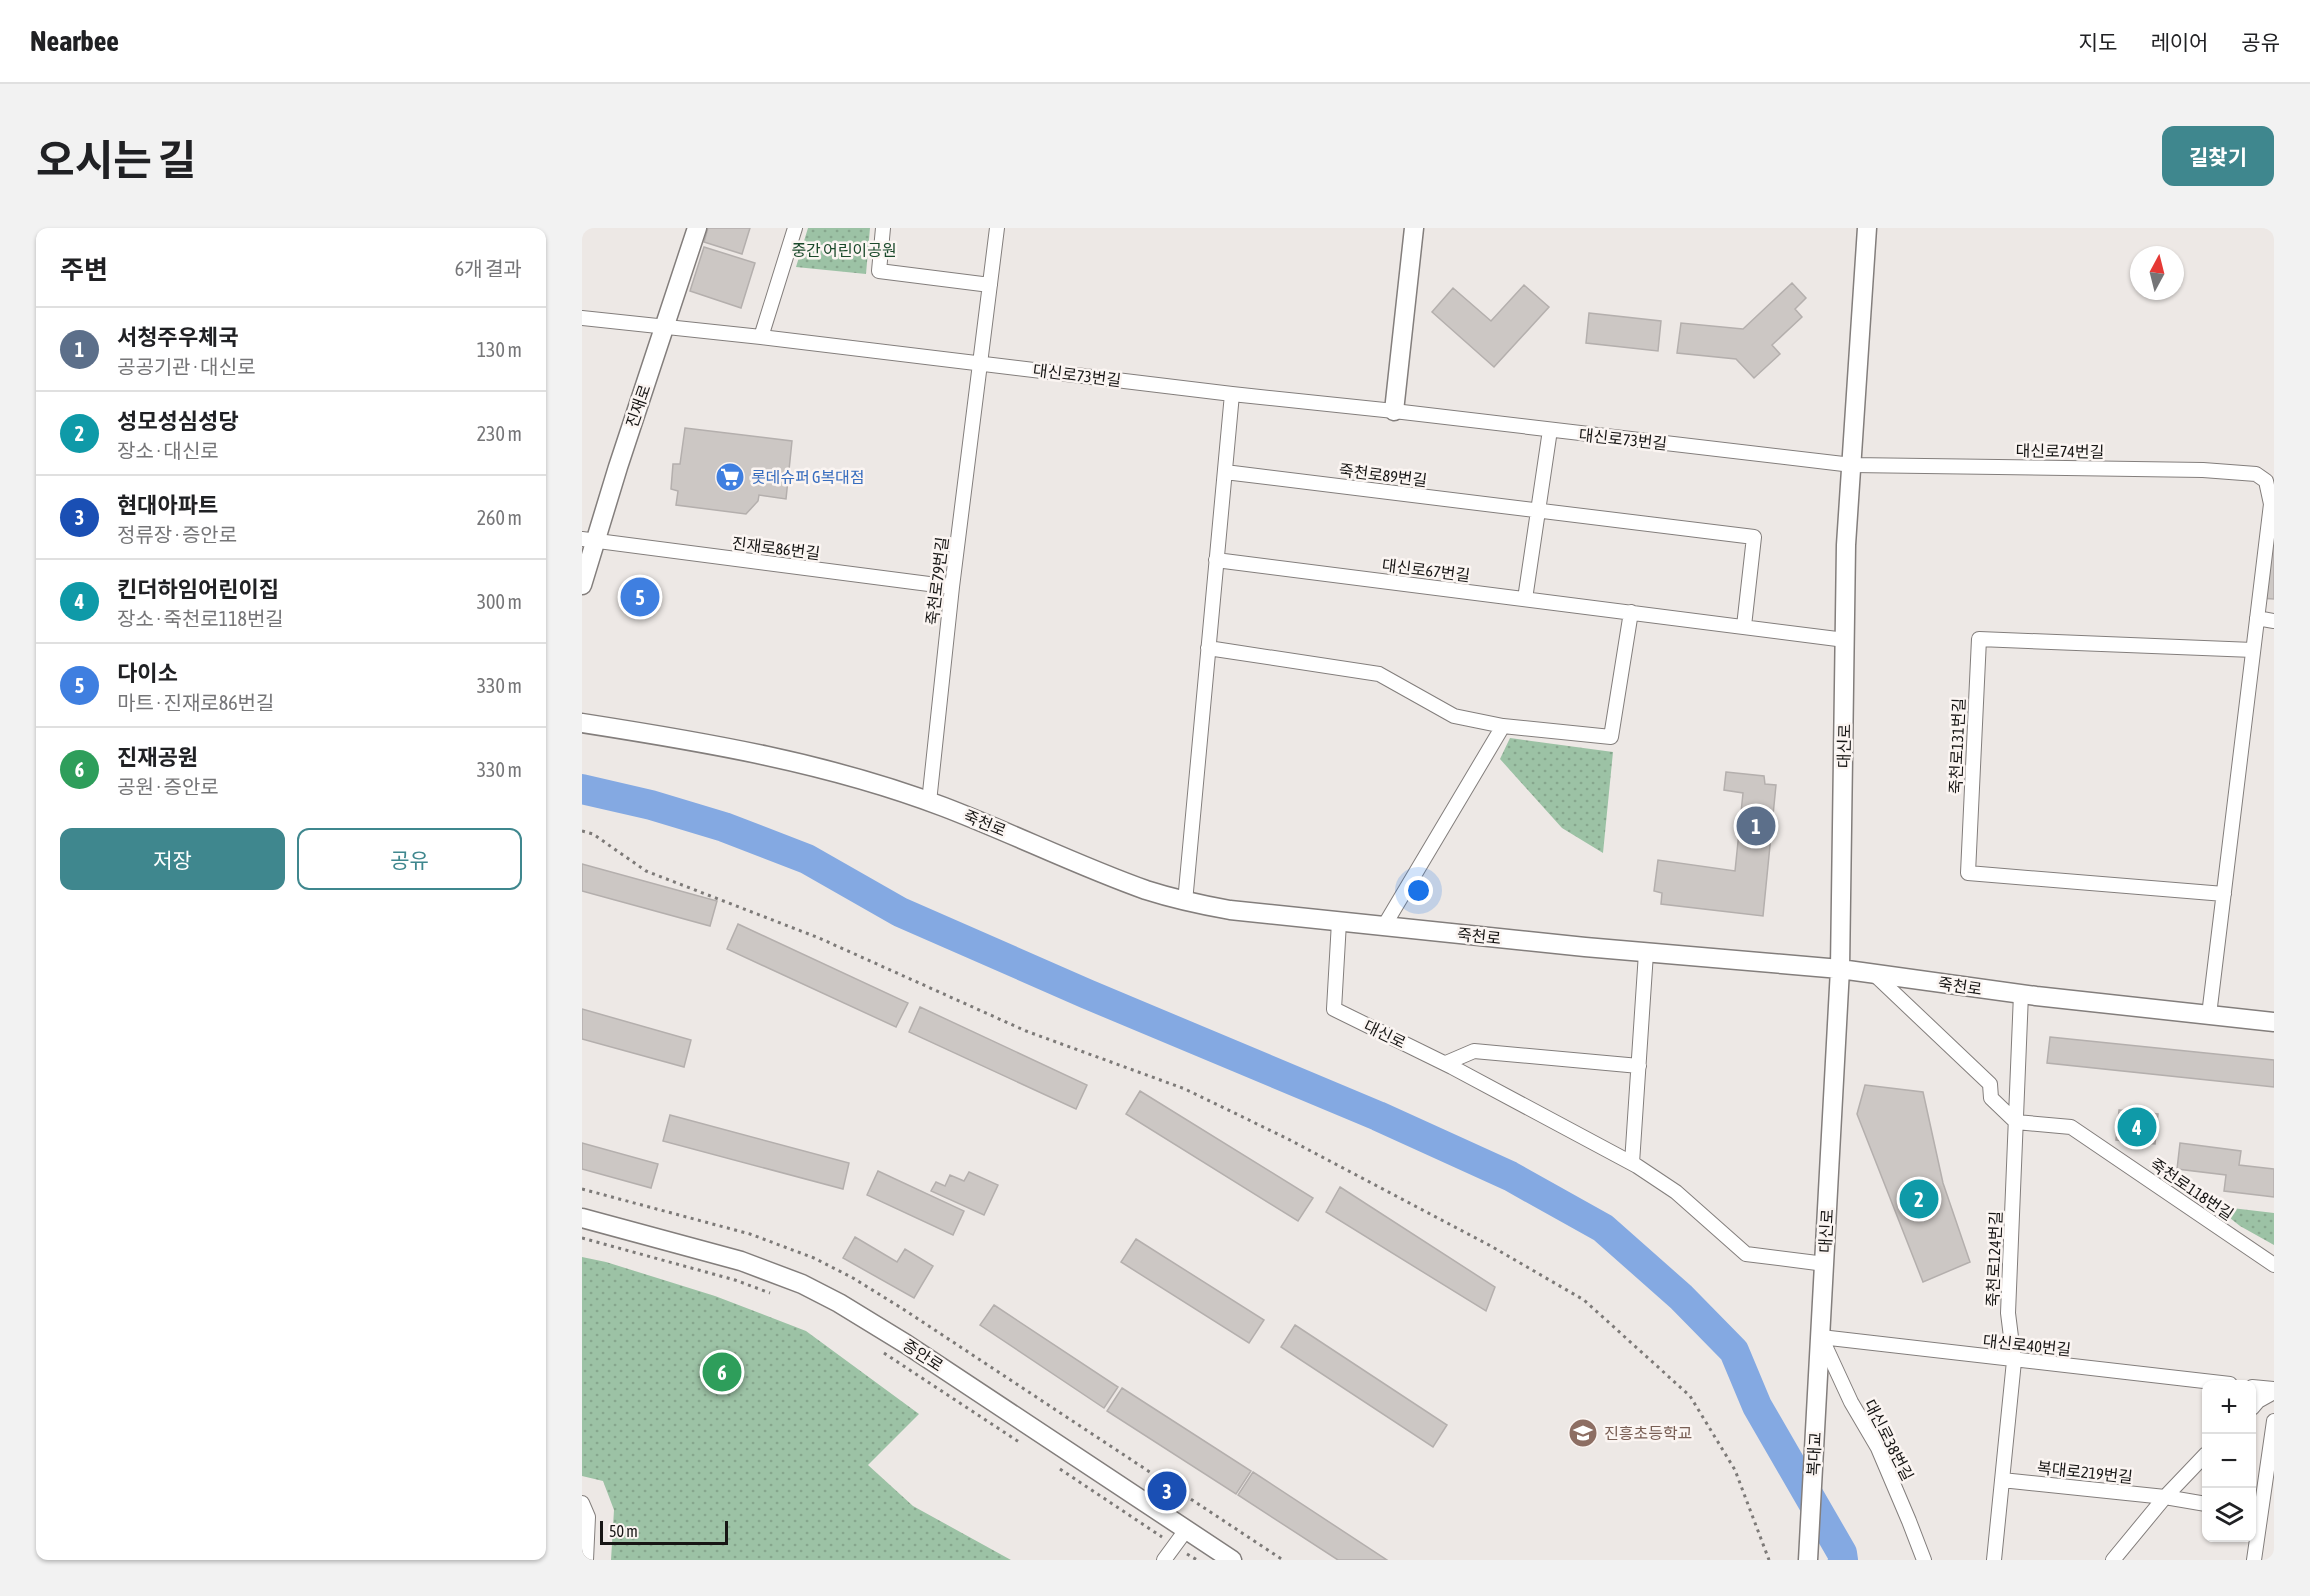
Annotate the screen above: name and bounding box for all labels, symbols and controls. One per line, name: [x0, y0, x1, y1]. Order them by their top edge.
text: Nearbee: [30, 25, 119, 57]
text: 지도: [2079, 30, 2117, 54]
text: 레이어: [2150, 30, 2208, 54]
text: 공유: [2241, 30, 2280, 54]
button: 길찾기: [2162, 126, 2274, 186]
text: 오시는 길: [36, 136, 196, 184]
park label: 중간 어린이공원: [791, 241, 897, 259]
north arrow: [2130, 246, 2184, 300]
text: 주변: [60, 255, 108, 285]
text: 6개 결과: [455, 257, 522, 280]
text: 서청주우체국: [117, 324, 238, 350]
text: 1: [75, 338, 84, 361]
text: 130 m: [477, 338, 522, 361]
text: 공공기관 · 대신로: [117, 355, 256, 378]
street label: 대신로73번길: [1032, 361, 1122, 389]
street label: 진재로: [622, 382, 654, 430]
text: 성모성심성당: [117, 408, 238, 434]
text: 2: [75, 422, 84, 445]
text: 230 m: [477, 422, 522, 445]
street label: 대신로73번길: [1578, 425, 1668, 453]
text: 장소 · 대신로: [117, 439, 219, 462]
street label: 대신로74번길: [2016, 441, 2104, 461]
supermarket icon: 롯데슈퍼 G복대점: [714, 461, 746, 493]
street label: 죽천로89번길: [1338, 461, 1428, 489]
place label: 롯데슈퍼 G복대점: [751, 468, 865, 486]
text: 현대아파트: [117, 492, 218, 518]
text: 3: [75, 506, 84, 529]
text: 260 m: [477, 506, 522, 529]
text: 정류장 · 증안로: [117, 523, 237, 546]
street label: 진재로86번길: [731, 534, 821, 562]
street label: 죽천로79번길: [923, 536, 951, 626]
street label: 대신로67번길: [1381, 556, 1471, 584]
pin: 5: [620, 574, 660, 620]
text: 킨더하임어린이집: [117, 576, 279, 602]
text: 4: [75, 590, 84, 613]
text: 300 m: [477, 590, 522, 613]
text: 장소 · 죽천로118번길: [117, 607, 284, 630]
text: 다이소: [117, 660, 178, 686]
text: 5: [75, 674, 84, 697]
text: 330 m: [477, 674, 522, 697]
text: 마트 · 진재로86번길: [117, 691, 274, 714]
street label: 죽천로131번길: [1946, 698, 1968, 794]
street label: 대신로: [1835, 723, 1853, 768]
text: 진재공원: [117, 744, 198, 770]
text: 6: [75, 758, 84, 781]
text: 330 m: [477, 758, 522, 781]
text: 공원 · 증안로: [117, 775, 219, 798]
pin: 1: [1736, 804, 1776, 848]
street label: 죽천로: [961, 806, 1009, 840]
button: 저장: [60, 828, 285, 890]
button: 공유: [297, 828, 522, 890]
your location: [1404, 876, 1433, 905]
street label: 죽천로: [1456, 925, 1502, 947]
street label: 죽천로: [1937, 974, 1983, 998]
street label: 대신로: [1361, 1016, 1409, 1052]
pin: 4: [2118, 1104, 2156, 1150]
street label: 죽천로118번길: [2147, 1155, 2237, 1223]
pin: 2: [1900, 1176, 1938, 1222]
street label: 대신로: [1816, 1208, 1836, 1254]
street label: 죽천로124번길: [1983, 1211, 2005, 1307]
street label: 대신로40번길: [1982, 1331, 2072, 1359]
street label: 증안로: [900, 1335, 947, 1375]
pin: 6: [702, 1350, 742, 1394]
map controls: [2202, 1380, 2256, 1542]
button: +: [2202, 1380, 2256, 1434]
street label: 대신로38번길: [1861, 1396, 1917, 1484]
school or university icon: 진흥초등학교: [1567, 1417, 1599, 1449]
place label: 진흥초등학교: [1604, 1424, 1692, 1442]
street label: 복대교: [1804, 1431, 1824, 1477]
button: −: [2202, 1434, 2256, 1488]
street label: 복대로219번길: [2036, 1458, 2134, 1486]
pin: 3: [1148, 1468, 1186, 1514]
button: layers: [2202, 1488, 2256, 1542]
scale bar: [600, 1518, 728, 1546]
text: 50 m: [609, 1522, 638, 1540]

